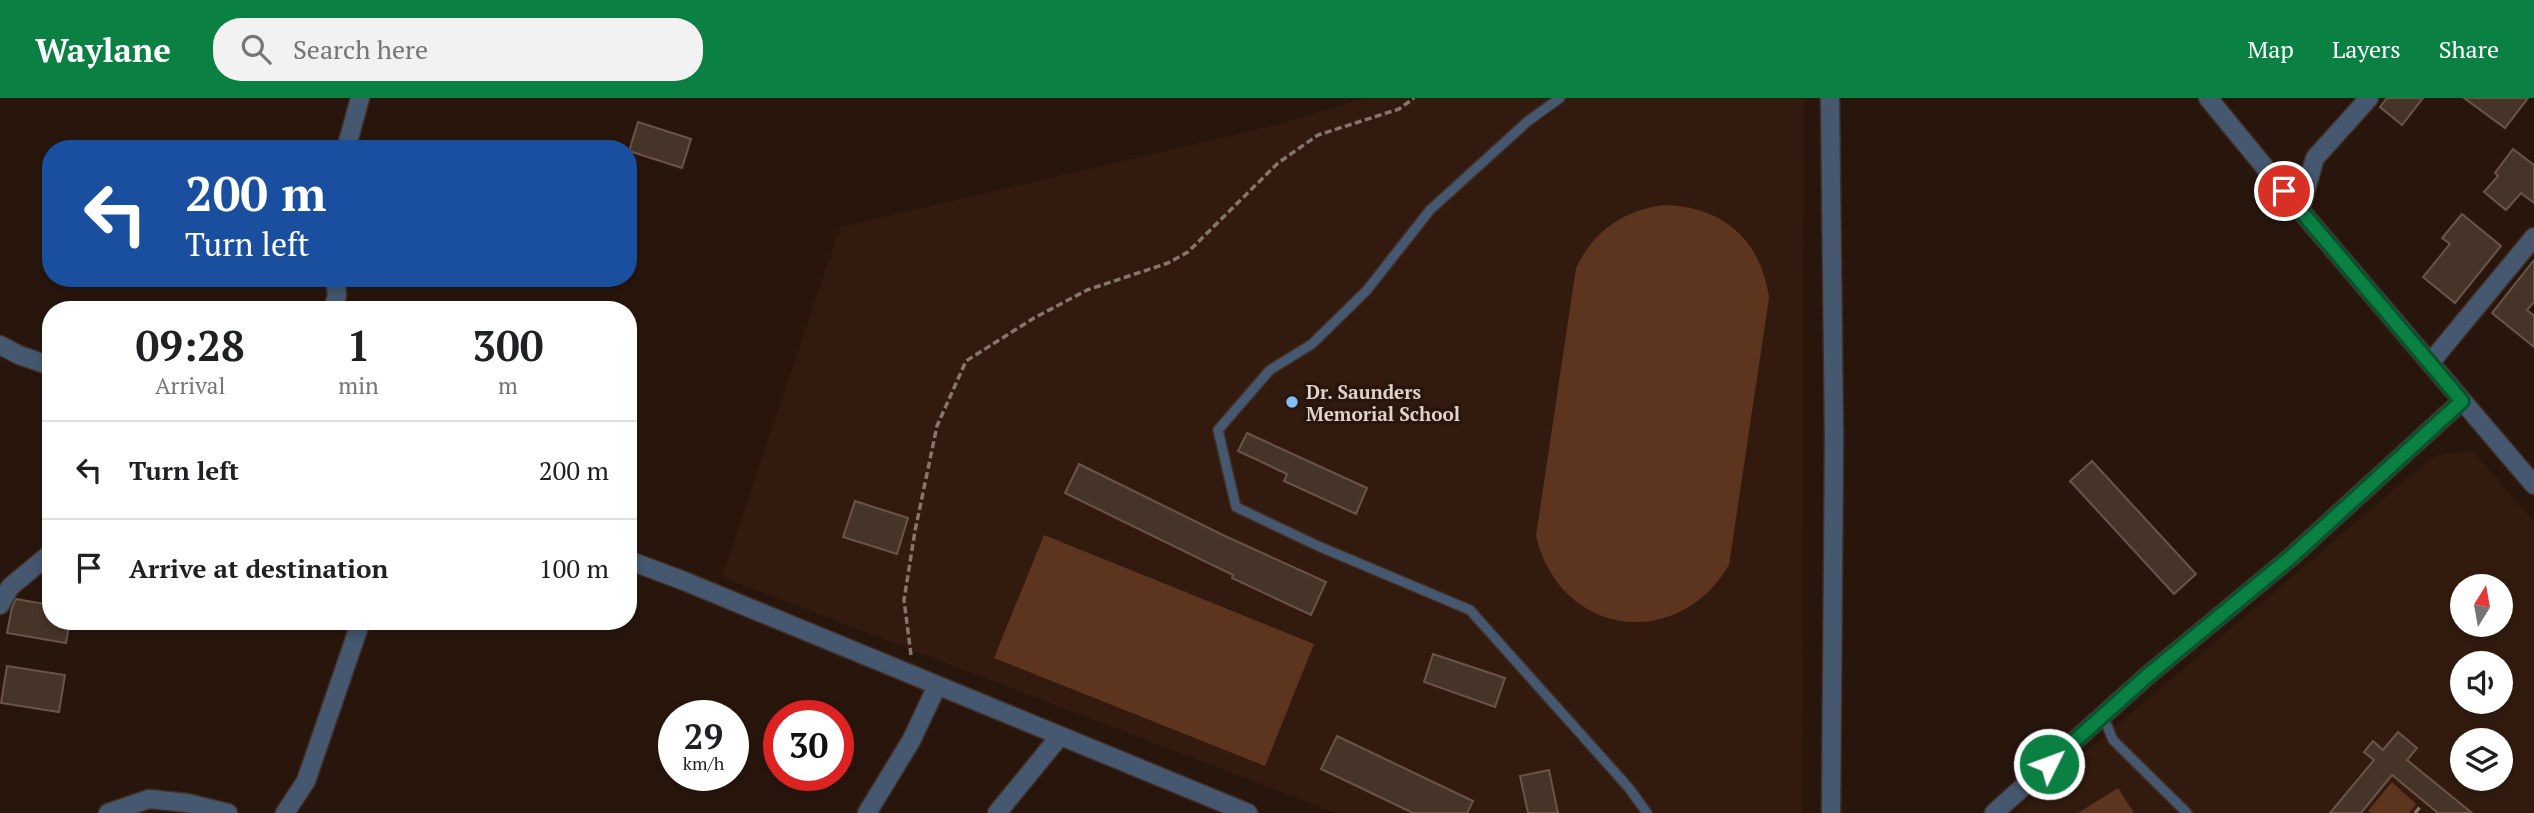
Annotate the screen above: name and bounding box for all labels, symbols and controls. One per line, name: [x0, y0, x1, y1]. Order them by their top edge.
search box: [213, 18, 703, 81]
text: Waylane: [35, 28, 171, 71]
icon: search: [237, 30, 275, 68]
text: Search here: [293, 32, 428, 66]
text: Map: [2247, 33, 2294, 65]
text: Layers: [2332, 33, 2401, 65]
text: Share: [2439, 33, 2499, 65]
text: 200 m: [185, 160, 327, 225]
pin: [2254, 161, 2314, 221]
icon: left: [70, 168, 161, 259]
icon: arrive: [2265, 172, 2303, 210]
text: Turn left: [185, 223, 309, 265]
text: 09:28: [136, 317, 245, 373]
text: 1: [347, 317, 370, 373]
text: 300: [472, 317, 543, 373]
text: Arrival: [155, 370, 225, 401]
text: min: [338, 370, 379, 401]
text: m: [498, 370, 518, 401]
place label: Dr. Saunders Memorial School: [1306, 379, 1460, 426]
marker: Dr. Saunders Memorial School: [1284, 394, 1300, 410]
icon: left: [70, 451, 108, 489]
text: Turn left: [129, 453, 239, 487]
text: 200 m: [539, 453, 609, 487]
icon: arrive: [70, 549, 108, 587]
text: Arrive at destination: [129, 551, 388, 585]
text: 100 m: [539, 551, 609, 585]
north arrow: [2450, 574, 2513, 637]
map controls: [2450, 574, 2513, 791]
button: sound: [2450, 651, 2513, 714]
speed limit sign: 30: [763, 700, 854, 791]
text: 29: [684, 713, 723, 759]
position arrow: [2012, 727, 2086, 801]
button: layers: [2450, 728, 2513, 791]
text: km/h: [683, 751, 724, 775]

